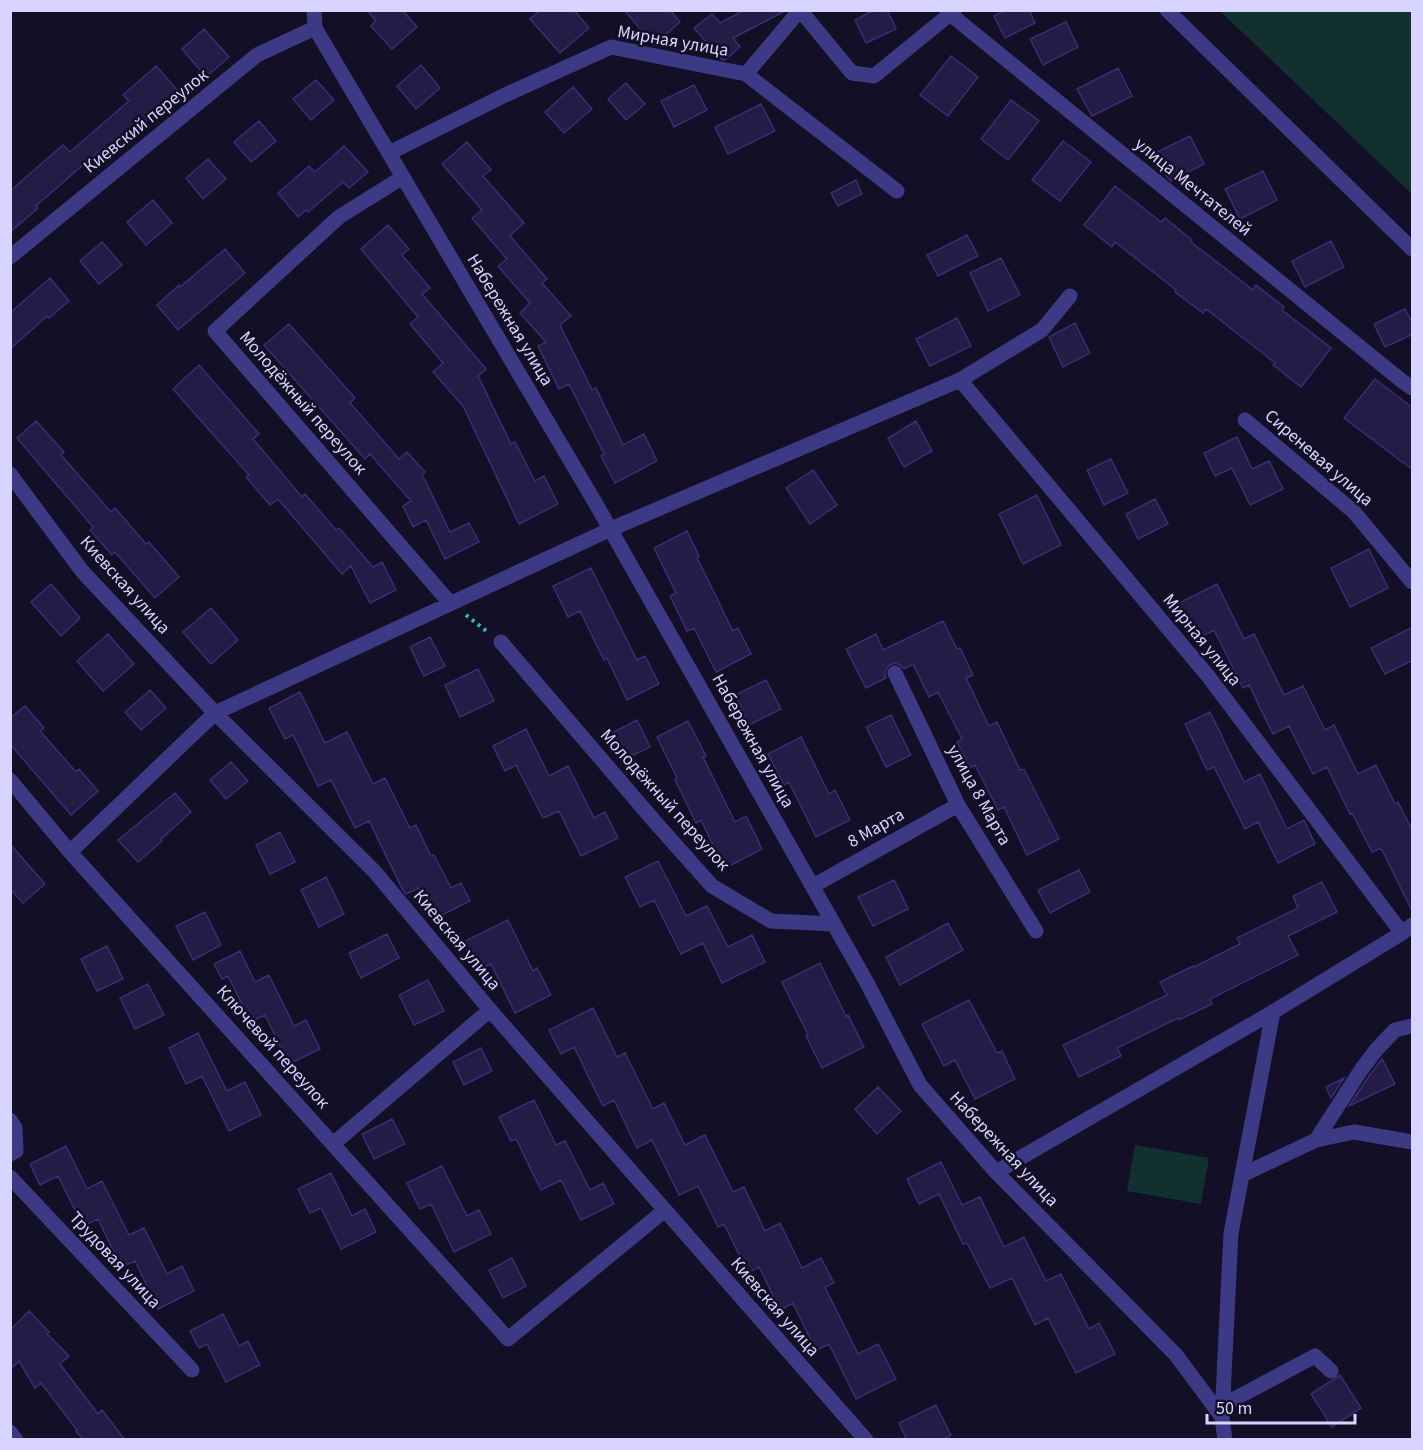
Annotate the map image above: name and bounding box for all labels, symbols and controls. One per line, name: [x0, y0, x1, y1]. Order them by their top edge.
street label: Мирная улица: [615, 19, 731, 63]
street label: Киевский переулок: [78, 63, 214, 179]
street label: улица Мечтателей: [1129, 132, 1257, 242]
street label: Набережная улица: [461, 249, 559, 391]
street label: Молодёжный переулок: [233, 326, 373, 480]
street label: Сиреневая улица: [1259, 404, 1379, 512]
street label: Киевская улица: [74, 530, 176, 640]
street label: Мирная улица: [1157, 588, 1247, 692]
street label: Набережная улица: [706, 669, 800, 813]
street label: Молодёжный переулок: [594, 723, 736, 877]
street label: улица 8 Марта: [941, 740, 1017, 850]
street label: 8 Марта: [843, 802, 909, 854]
street label: Киевская улица: [407, 884, 507, 996]
street label: Ключевой переулок: [211, 980, 335, 1114]
street label: Набережная улица: [944, 1086, 1064, 1212]
street label: Трудовая улица: [63, 1206, 167, 1314]
street label: Киевская улица: [725, 1252, 825, 1362]
scale bar: [1207, 1387, 1356, 1425]
text: 50 m: [1216, 1396, 1252, 1421]

